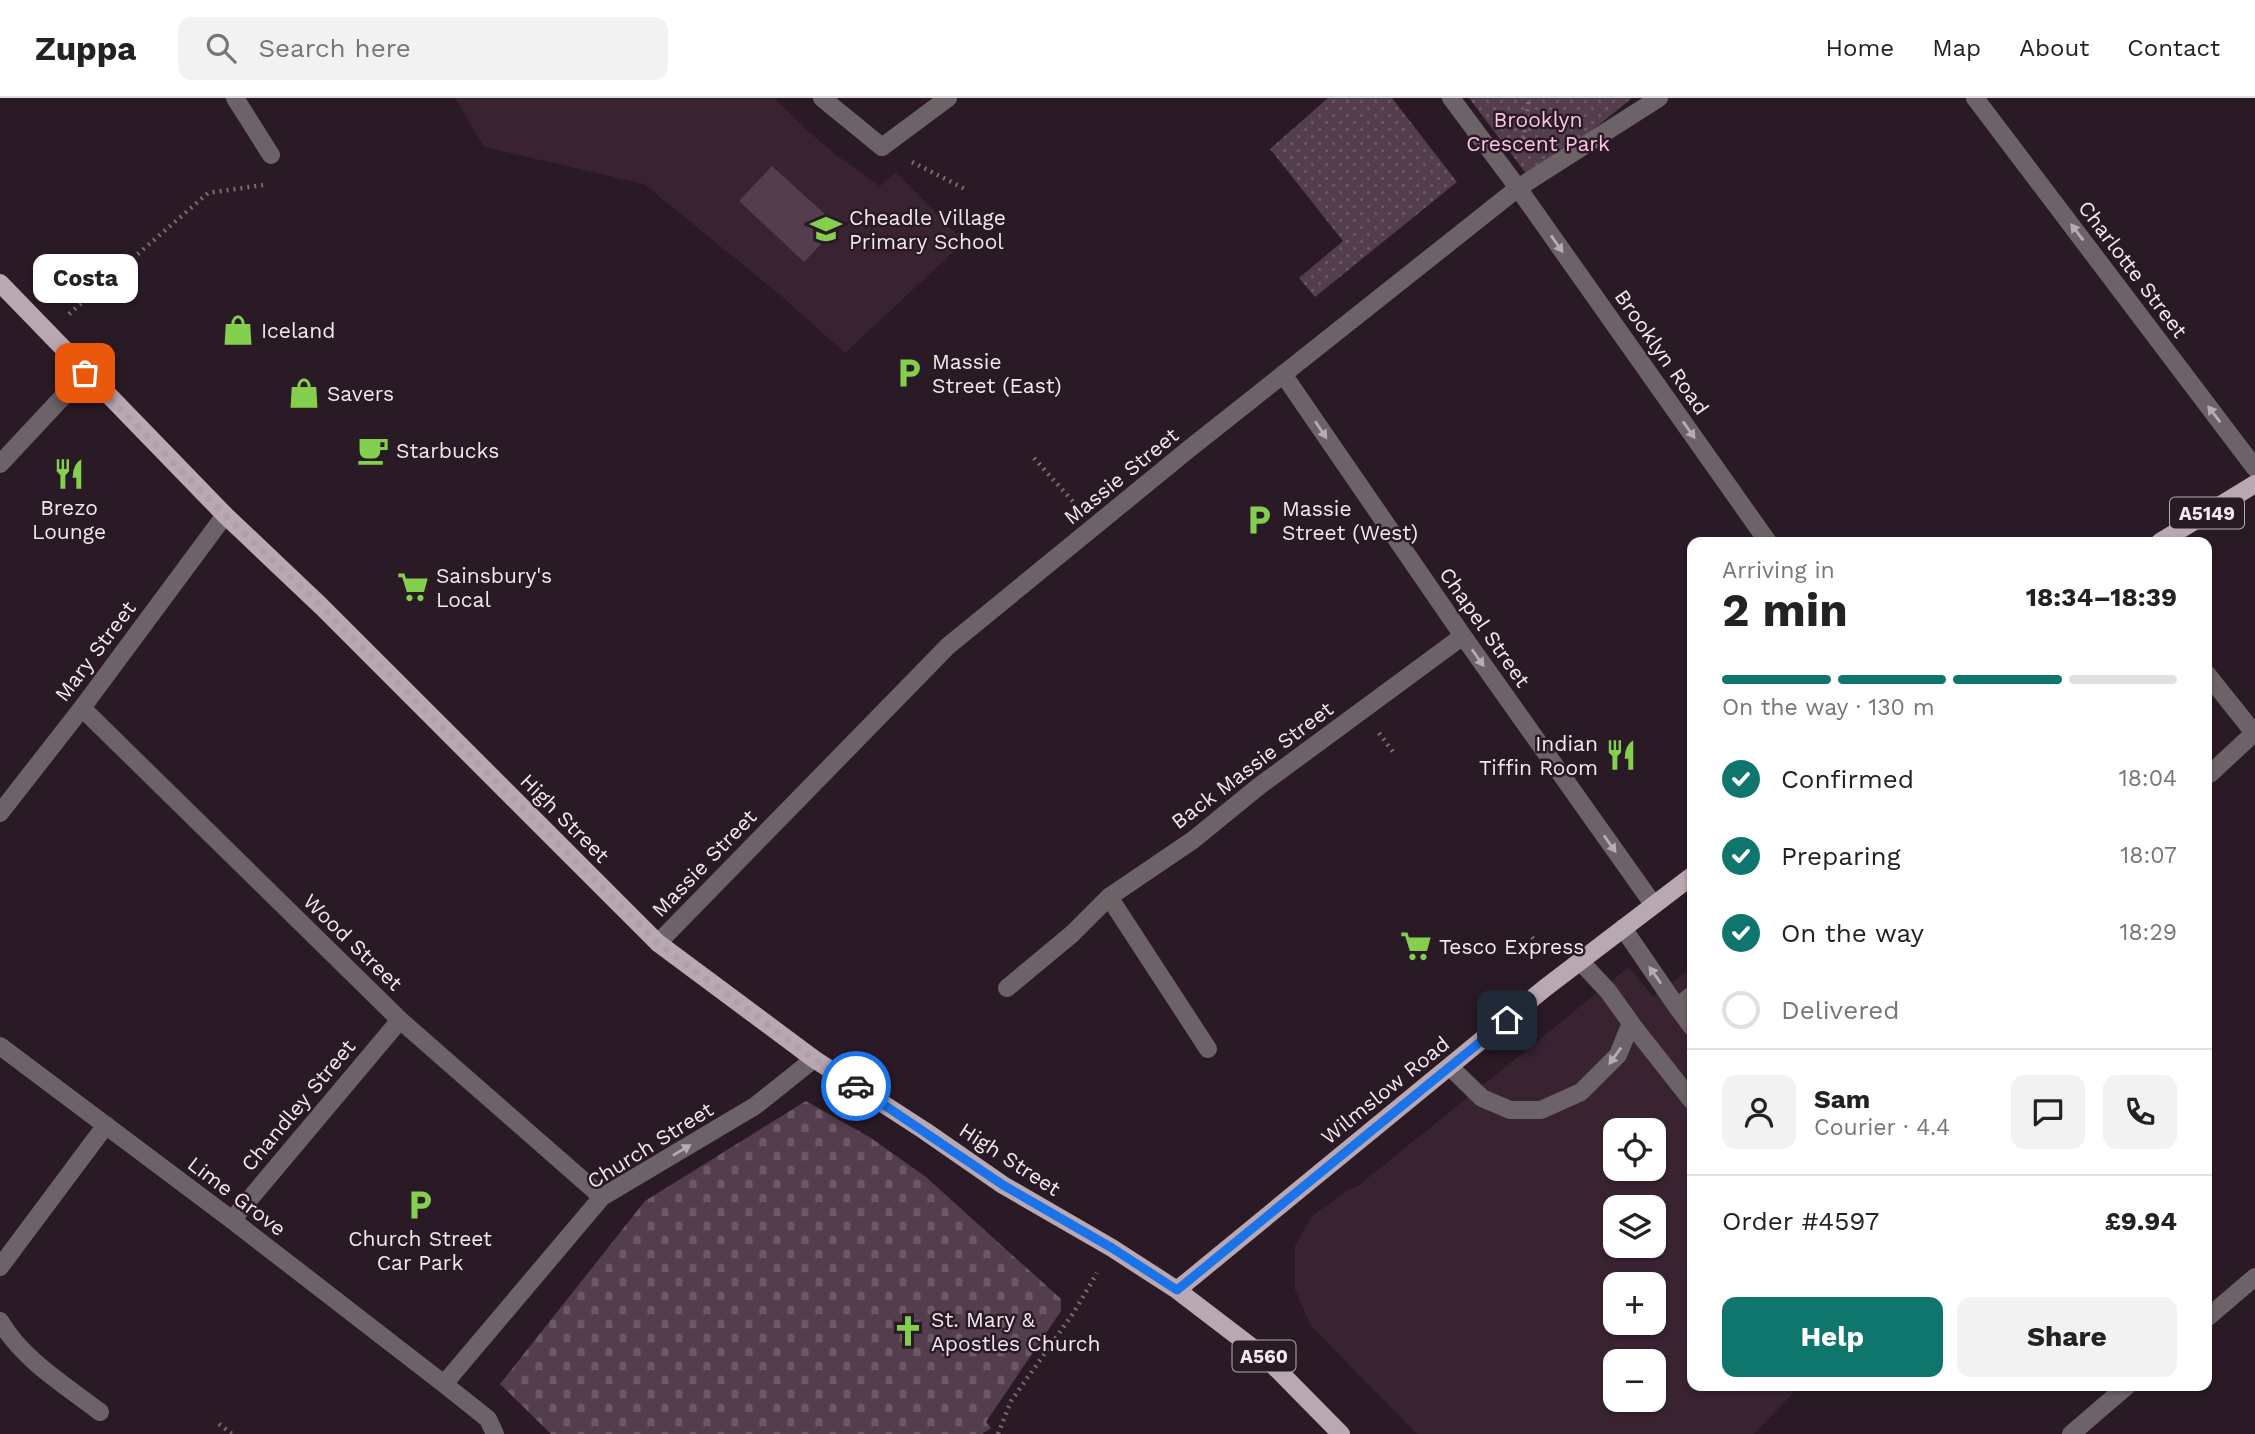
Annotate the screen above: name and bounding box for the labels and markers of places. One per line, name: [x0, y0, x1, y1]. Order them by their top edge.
place label: Cheadle Village Primary School: [849, 205, 1006, 254]
school or university icon: Cheadle Village Primary School: [809, 212, 843, 246]
callout: Costa: [32, 254, 138, 303]
shop icon: Iceland: [221, 313, 255, 347]
place label: Iceland: [261, 318, 335, 343]
pin: [55, 343, 115, 403]
place label: Massie Street (East): [932, 349, 1062, 398]
parking icon: Massie Street (East): [892, 356, 926, 390]
shop icon: Savers: [287, 376, 321, 410]
place label: Savers: [327, 381, 394, 406]
cafe icon: Starbucks: [356, 433, 390, 467]
place label: Starbucks: [396, 438, 499, 463]
restaurant icon: Brezo Lounge: [52, 457, 86, 491]
place label: Brezo Lounge: [32, 495, 106, 544]
place label: Massie Street (West): [1282, 496, 1418, 545]
parking icon: Massie Street (West): [1242, 503, 1276, 537]
place label: Sainsbury's Local: [436, 563, 552, 612]
supermarket icon: Sainsbury's Local: [396, 570, 430, 604]
place label: Indian Tiffin Room: [1479, 731, 1598, 780]
restaurant icon: Indian Tiffin Room: [1604, 738, 1638, 772]
supermarket icon: Tesco Express: [1399, 929, 1433, 963]
place label: Tesco Express: [1439, 934, 1584, 959]
pin: [1477, 990, 1537, 1050]
parking icon: Church Street Car Park: [403, 1188, 437, 1222]
place label: Church Street Car Park: [348, 1226, 492, 1275]
place label: St. Mary & Apostles Church: [931, 1307, 1101, 1356]
church icon: St. Mary & Apostles Church: [891, 1314, 925, 1348]

